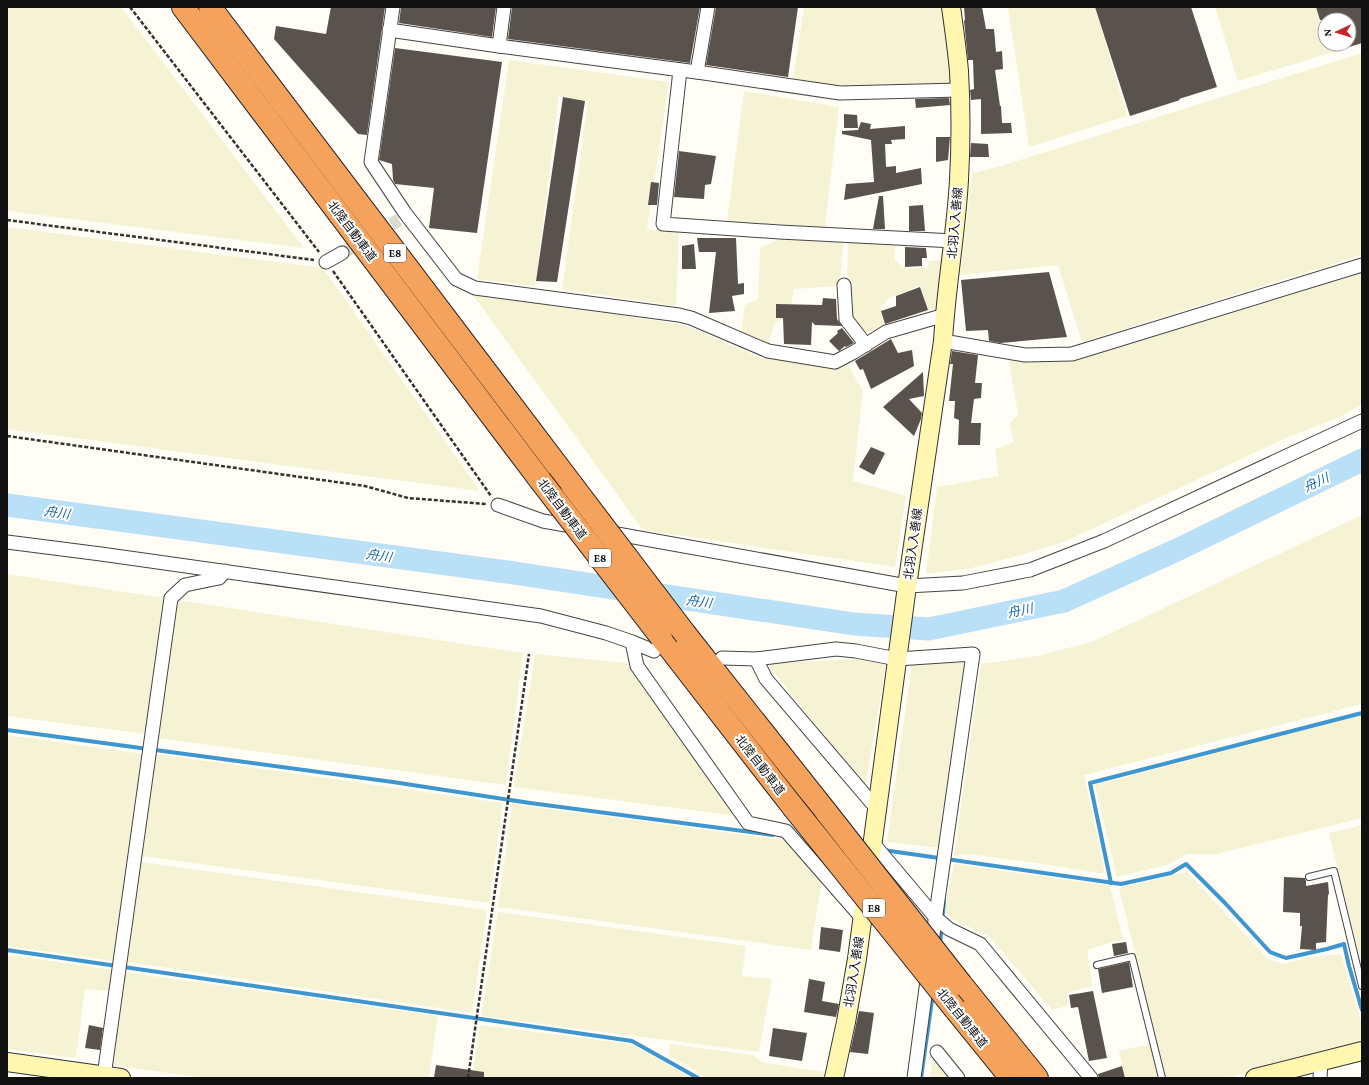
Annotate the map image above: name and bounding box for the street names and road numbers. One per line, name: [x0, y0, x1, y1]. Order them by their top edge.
street label: 北羽入入善線: [945, 187, 965, 259]
street label: 北陸自動車道: [325, 198, 379, 264]
road number: E8: [384, 244, 406, 262]
street label: 北陸自動車道: [535, 476, 589, 542]
street label: 北羽入入善線: [901, 507, 925, 581]
road number: E8: [589, 549, 611, 567]
street label: 北陸自動車道: [732, 732, 788, 798]
road number: E8: [863, 899, 885, 917]
street label: 北羽入入善線: [841, 935, 867, 1009]
street label: 北陸自動車道: [934, 986, 990, 1050]

